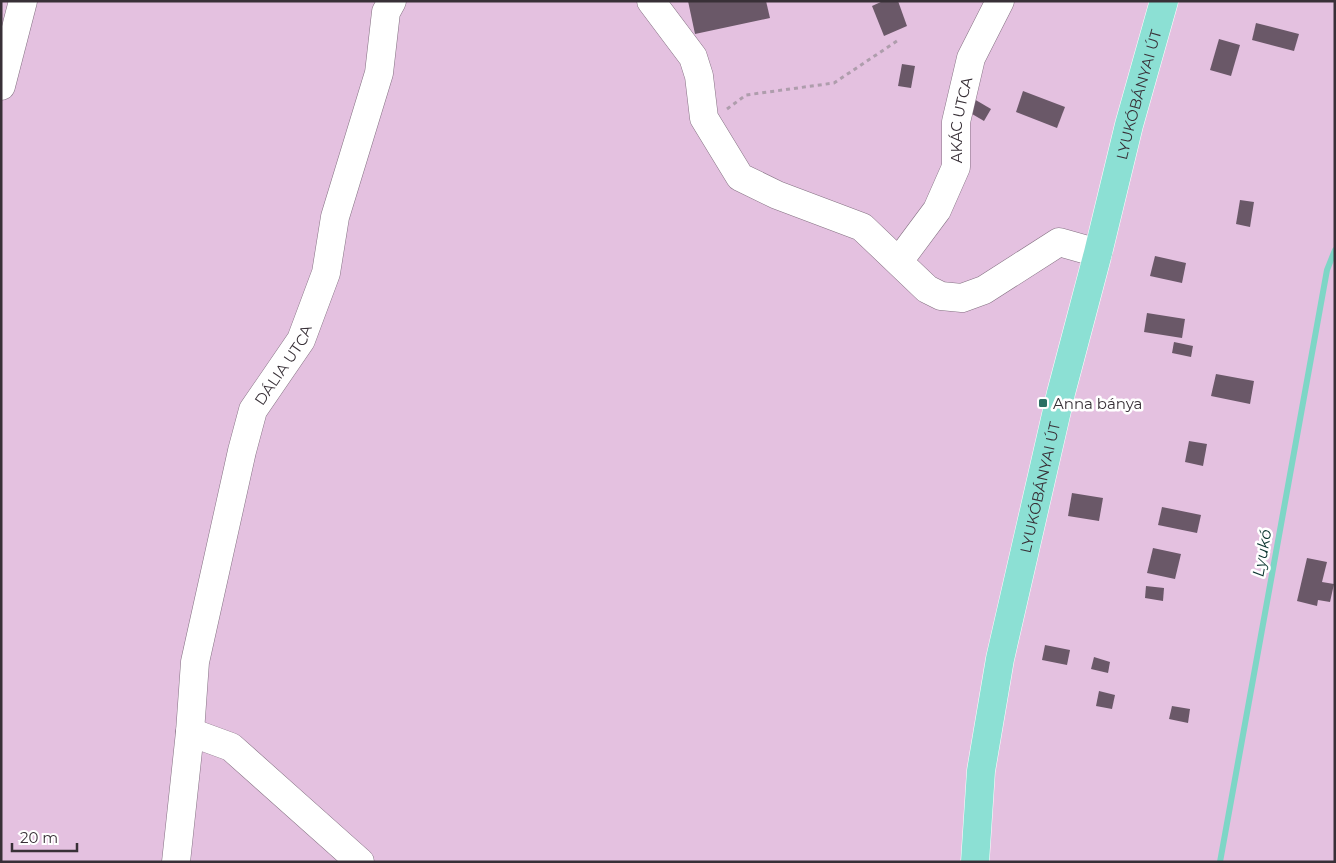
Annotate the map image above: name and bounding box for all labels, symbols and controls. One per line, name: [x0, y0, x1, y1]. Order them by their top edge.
street label: LYUKÓBÁNYAI ÚT: [1111, 27, 1165, 161]
street label: AKÁC UTCA: [947, 75, 976, 163]
street label: DÁLIA UTCA: [250, 322, 315, 409]
place label: Anna bánya: [1053, 394, 1142, 413]
marker: Anna bánya: [1037, 397, 1049, 409]
street label: LYUKÓBÁNYAI ÚT: [1015, 419, 1064, 555]
water label: Lyukó: [1248, 528, 1276, 578]
scale bar: [12, 820, 78, 852]
text: 20 m: [20, 828, 58, 847]

